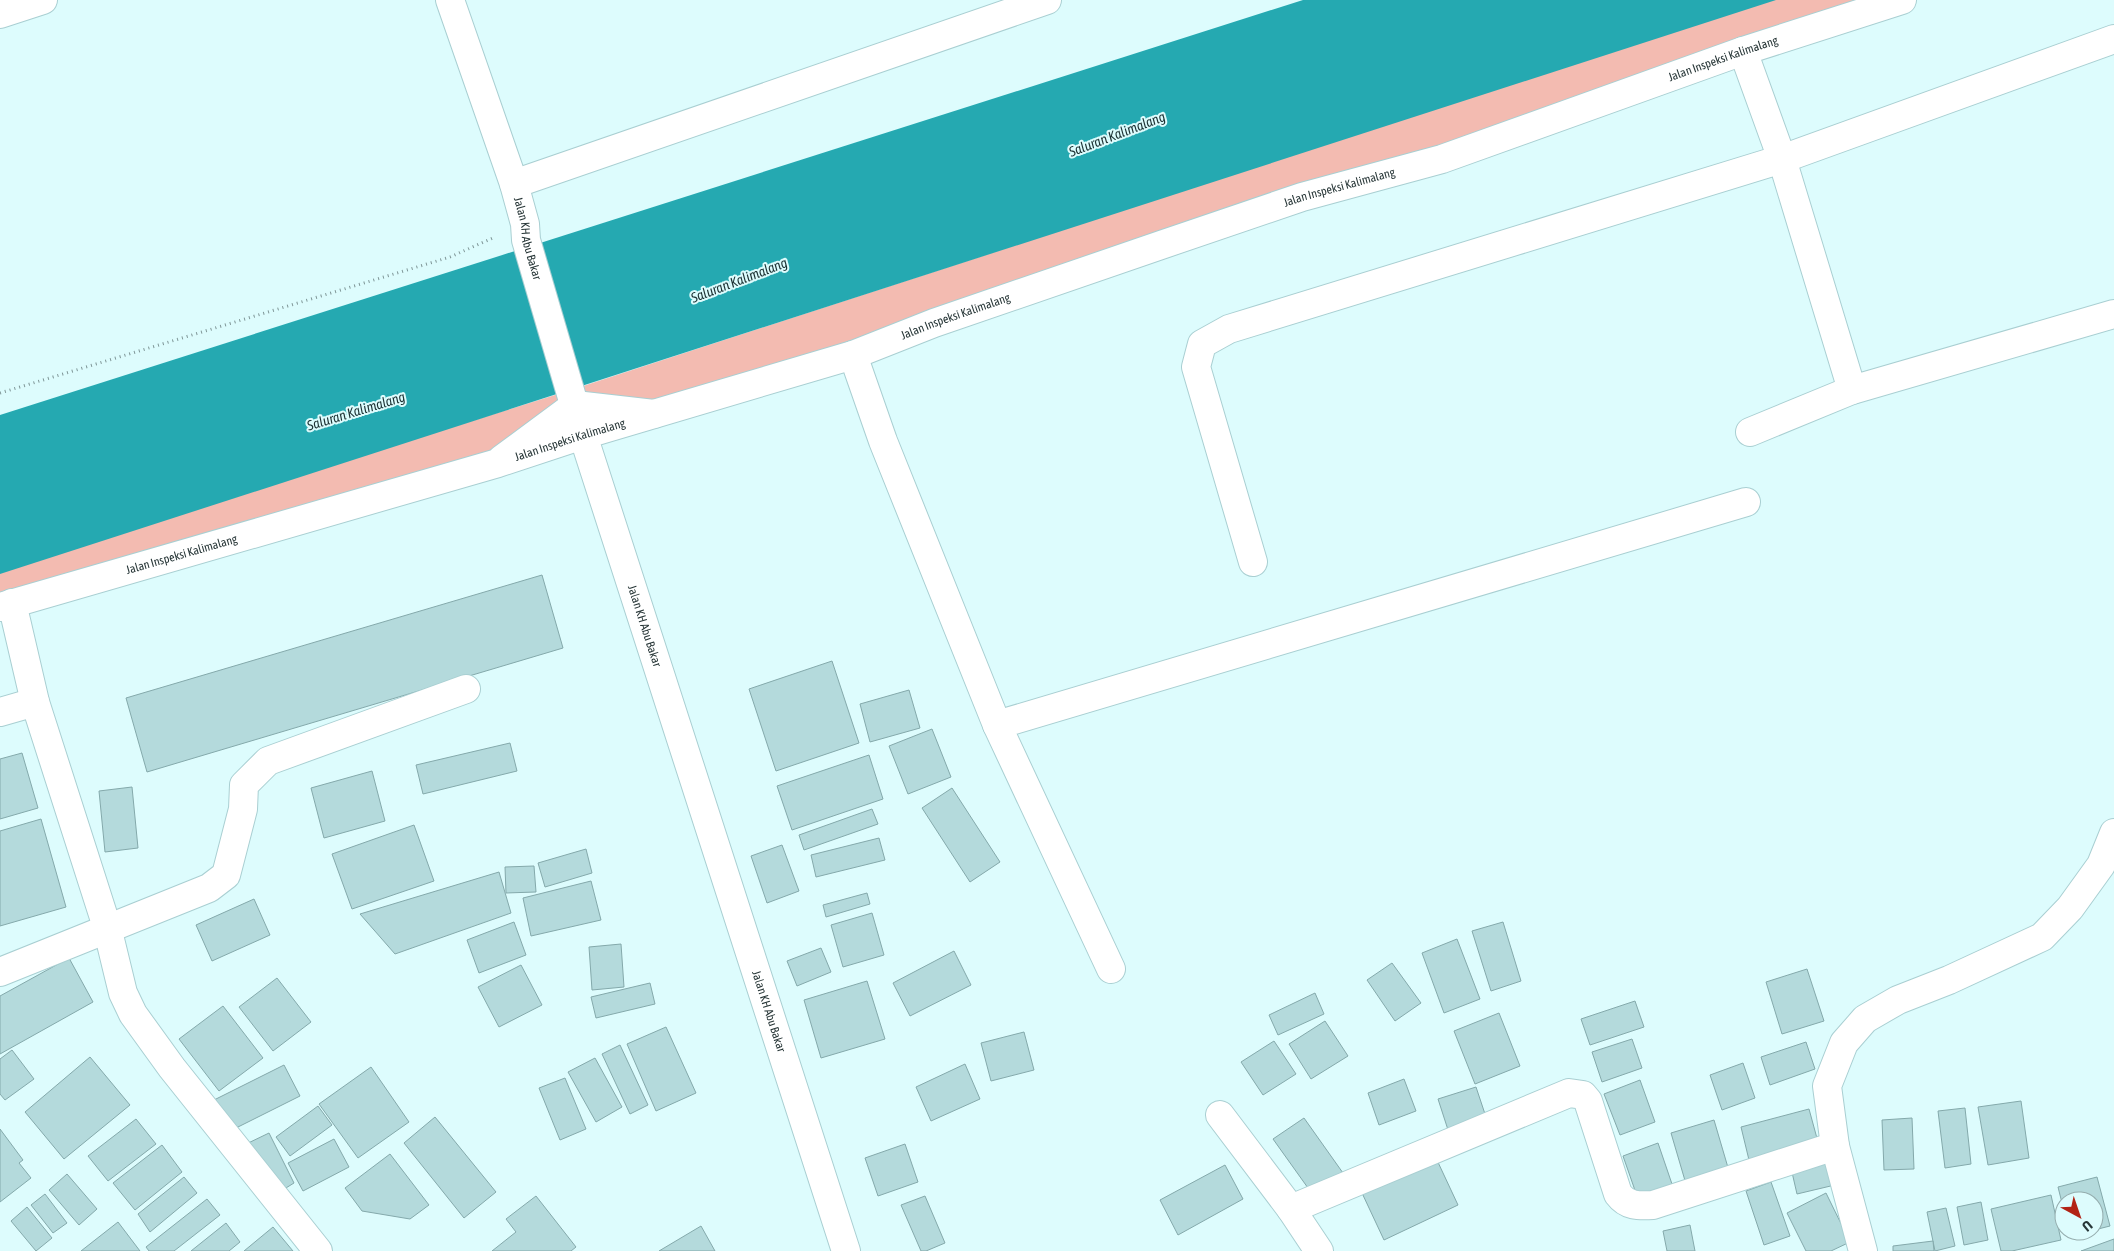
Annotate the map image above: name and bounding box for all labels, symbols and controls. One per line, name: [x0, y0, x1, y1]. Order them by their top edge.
street label: Jalan Inspeksi Kalimalang: [1666, 33, 1780, 84]
water label: Saluran Kalimalang: [1066, 108, 1167, 160]
street label: Jalan Inspeksi Kalimalang: [1282, 165, 1397, 210]
street label: Jalan KH Abu Bakar: [511, 195, 544, 282]
water label: Saluran Kalimalang: [688, 254, 789, 306]
street label: Jalan Inspeksi Kalimalang: [899, 290, 1013, 342]
water label: Saluran Kalimalang: [304, 388, 407, 434]
street label: Jalan Inspeksi Kalimalang: [513, 416, 628, 464]
street label: Jalan Inspeksi Kalimalang: [124, 532, 240, 577]
street label: Jalan KH Abu Bakar: [625, 583, 664, 669]
street label: Jalan KH Abu Bakar: [749, 969, 789, 1054]
north arrow: [2054, 1191, 2104, 1241]
text: U: [2079, 1217, 2096, 1235]

